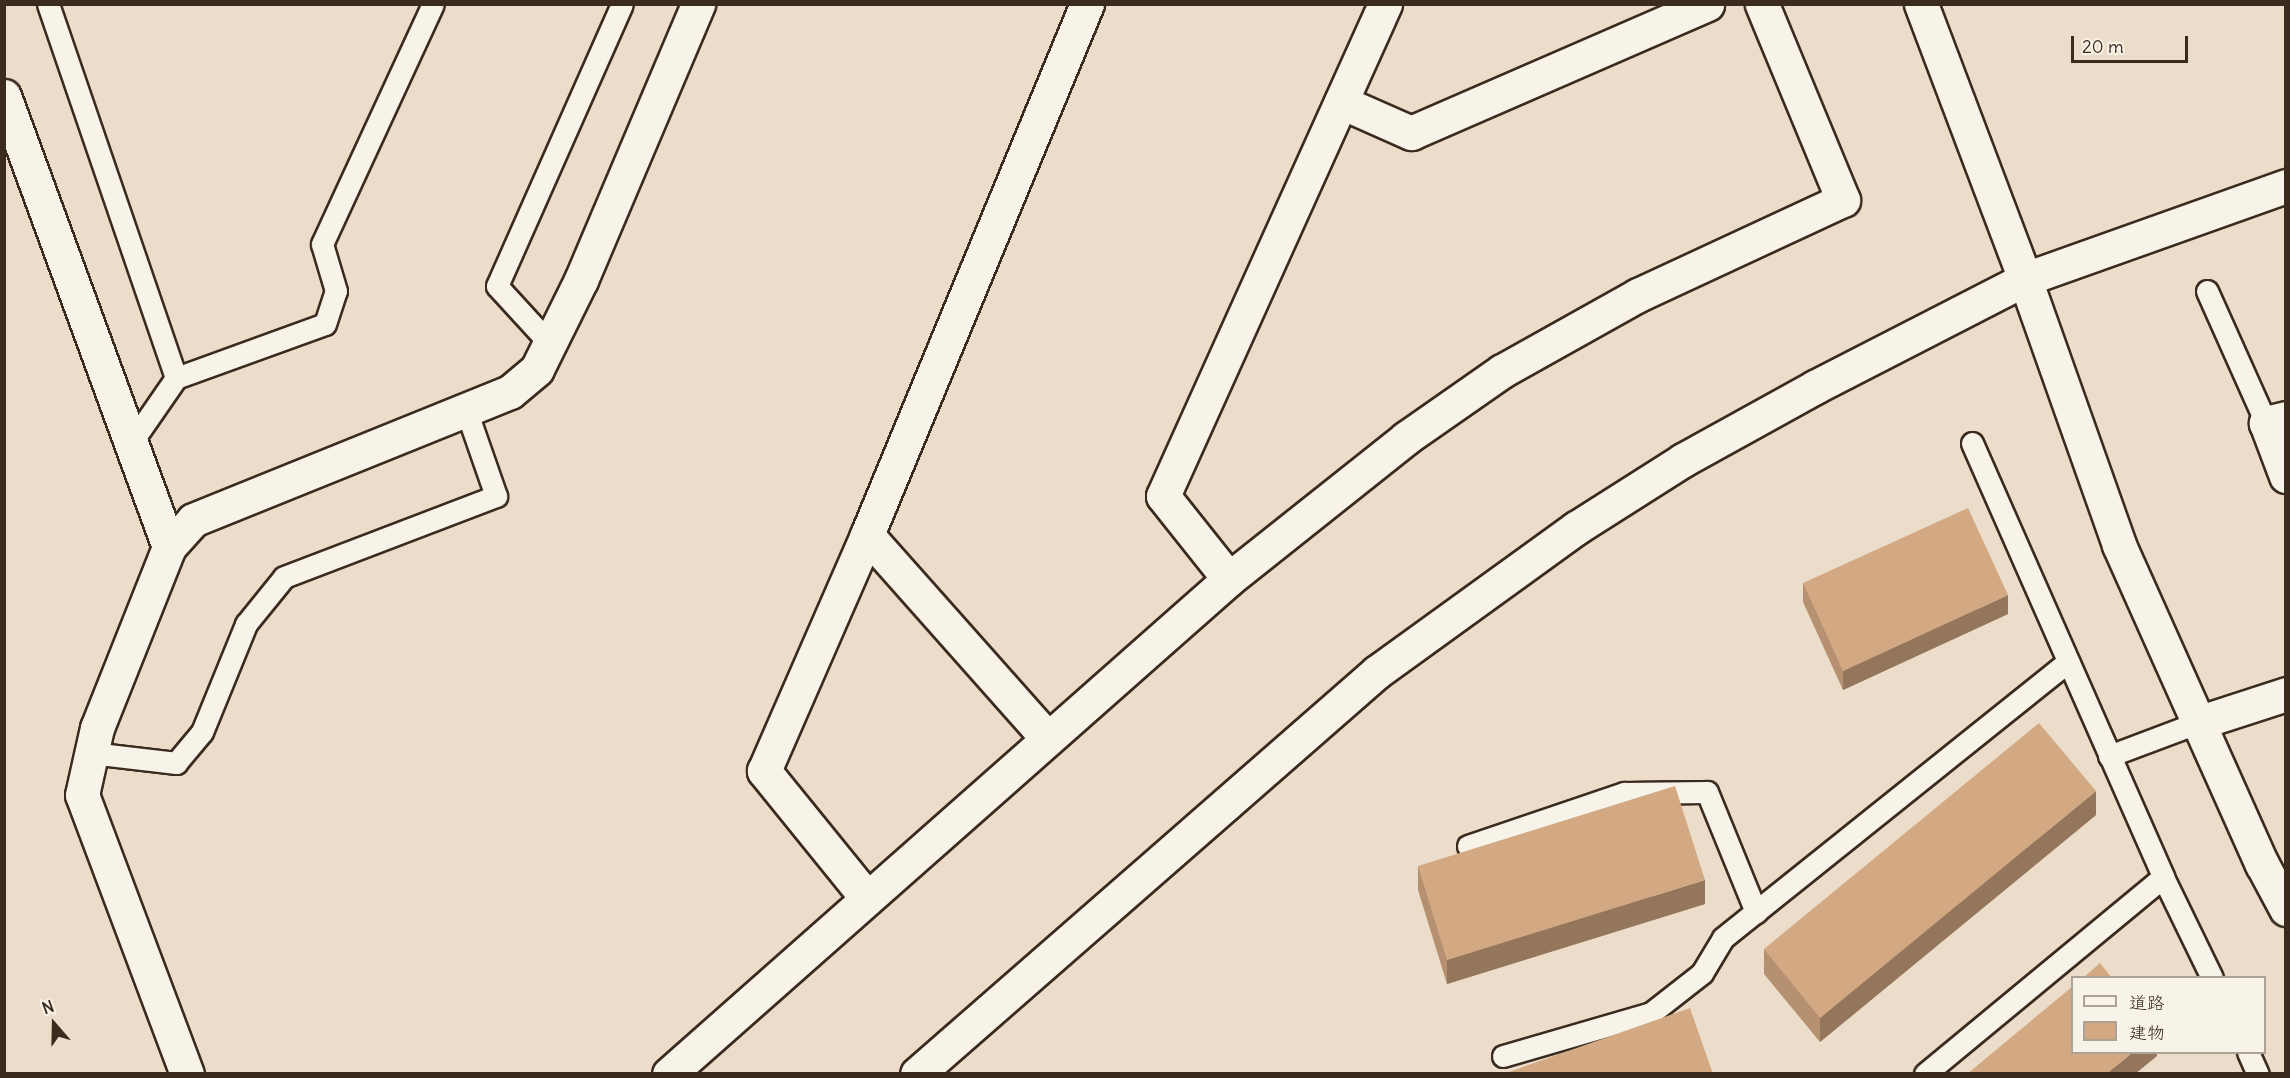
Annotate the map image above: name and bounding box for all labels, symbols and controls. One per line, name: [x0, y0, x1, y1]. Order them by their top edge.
scale bar: [2074, 24, 2191, 62]
text: 20 m: [2082, 35, 2124, 58]
legend: [2071, 976, 2266, 1054]
text: 道路: [2129, 991, 2165, 1014]
north arrow: [24, 994, 84, 1054]
text: N: [39, 996, 56, 1018]
text: 建物: [2129, 1021, 2165, 1044]

